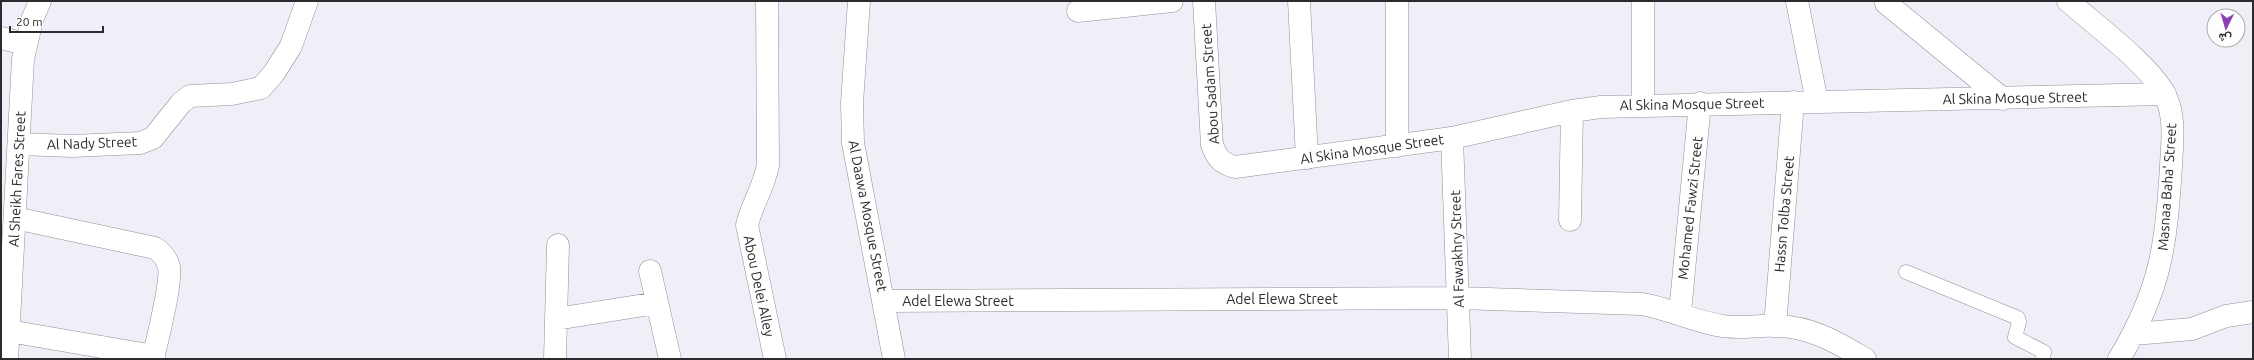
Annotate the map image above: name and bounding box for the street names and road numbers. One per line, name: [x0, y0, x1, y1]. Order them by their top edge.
street label: Abou Sadam Street: [1198, 23, 1222, 145]
street label: Al Skina Mosque Street: [1942, 89, 2088, 107]
street label: Al Skina Mosque Street: [1619, 95, 1765, 113]
street label: Al Sheikh Fares Street: [5, 110, 29, 247]
street label: Masnaa Baha' Street: [2155, 122, 2179, 251]
street label: Al Skina Mosque Street: [1299, 131, 1445, 167]
street label: Al Nady Street: [47, 133, 138, 153]
street label: Mohamed Fawzi Street: [1675, 135, 1706, 280]
street label: Al Daawa Mosque Street: [845, 139, 891, 294]
street label: Hassn Tolba Street: [1771, 155, 1797, 273]
street label: Al Fawakhry Street: [1447, 189, 1467, 308]
street label: Abou Delei Alley: [740, 234, 778, 338]
street label: Adel Elewa Street: [1226, 291, 1338, 307]
street label: Adel Elewa Street: [902, 293, 1014, 309]

